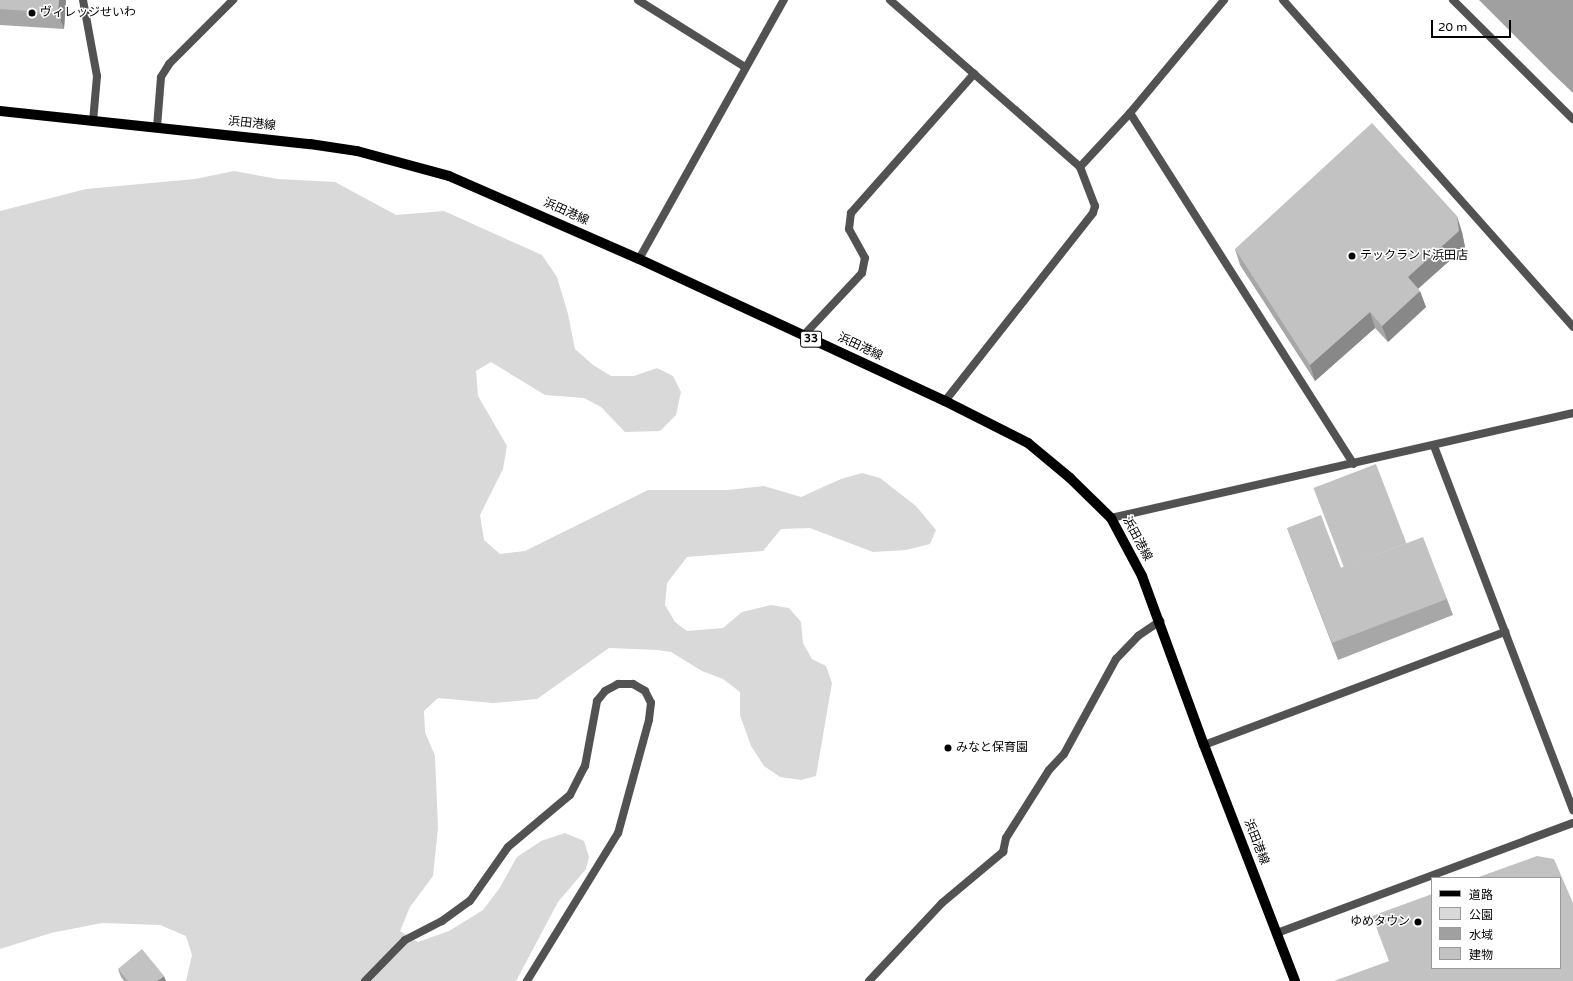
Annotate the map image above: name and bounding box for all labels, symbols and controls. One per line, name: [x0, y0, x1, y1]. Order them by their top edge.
place label: ヴィレッジせいわ: [40, 6, 136, 20]
marker: ヴィレッジせいわ: [27, 8, 37, 18]
scale bar: [1433, 12, 1513, 38]
text: 20 m: [1438, 20, 1467, 34]
street label: 浜田港線: [227, 114, 277, 134]
street label: 浜田港線: [541, 196, 591, 228]
place label: テックランド浜田店: [1360, 249, 1468, 263]
marker: テックランド浜田店: [1347, 251, 1357, 261]
road number: 33: [800, 330, 822, 348]
street label: 浜田港線: [835, 330, 885, 364]
street label: 浜田港線: [1119, 514, 1155, 564]
place label: みなと保育園: [956, 741, 1028, 755]
marker: みなと保育園: [943, 743, 953, 753]
street label: 浜田港線: [1241, 817, 1271, 867]
legend: [1431, 877, 1561, 969]
text: 道路: [1469, 888, 1493, 902]
text: 公園: [1469, 908, 1493, 922]
place label: ゆめタウン: [1350, 915, 1410, 929]
marker: ゆめタウン: [1413, 917, 1423, 927]
text: 水域: [1469, 928, 1493, 942]
text: 建物: [1469, 948, 1493, 962]

